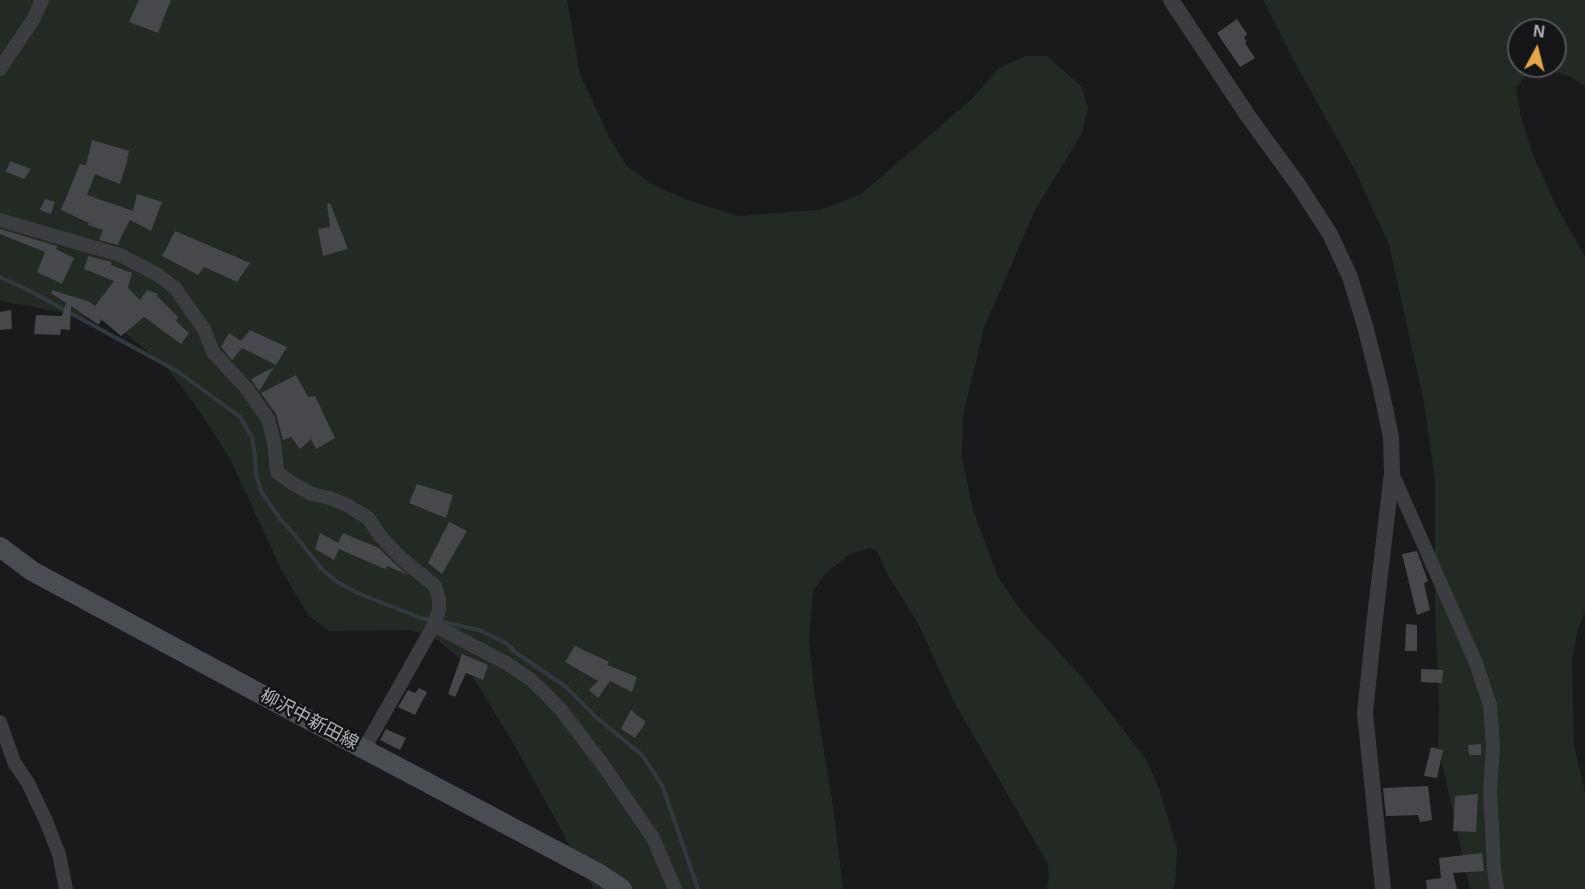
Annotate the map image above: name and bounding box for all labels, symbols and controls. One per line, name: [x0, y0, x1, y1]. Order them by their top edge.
north arrow: [1507, 18, 1567, 78]
text: N: [1532, 22, 1546, 41]
street label: 柳沢中新田線: [256, 685, 362, 755]

